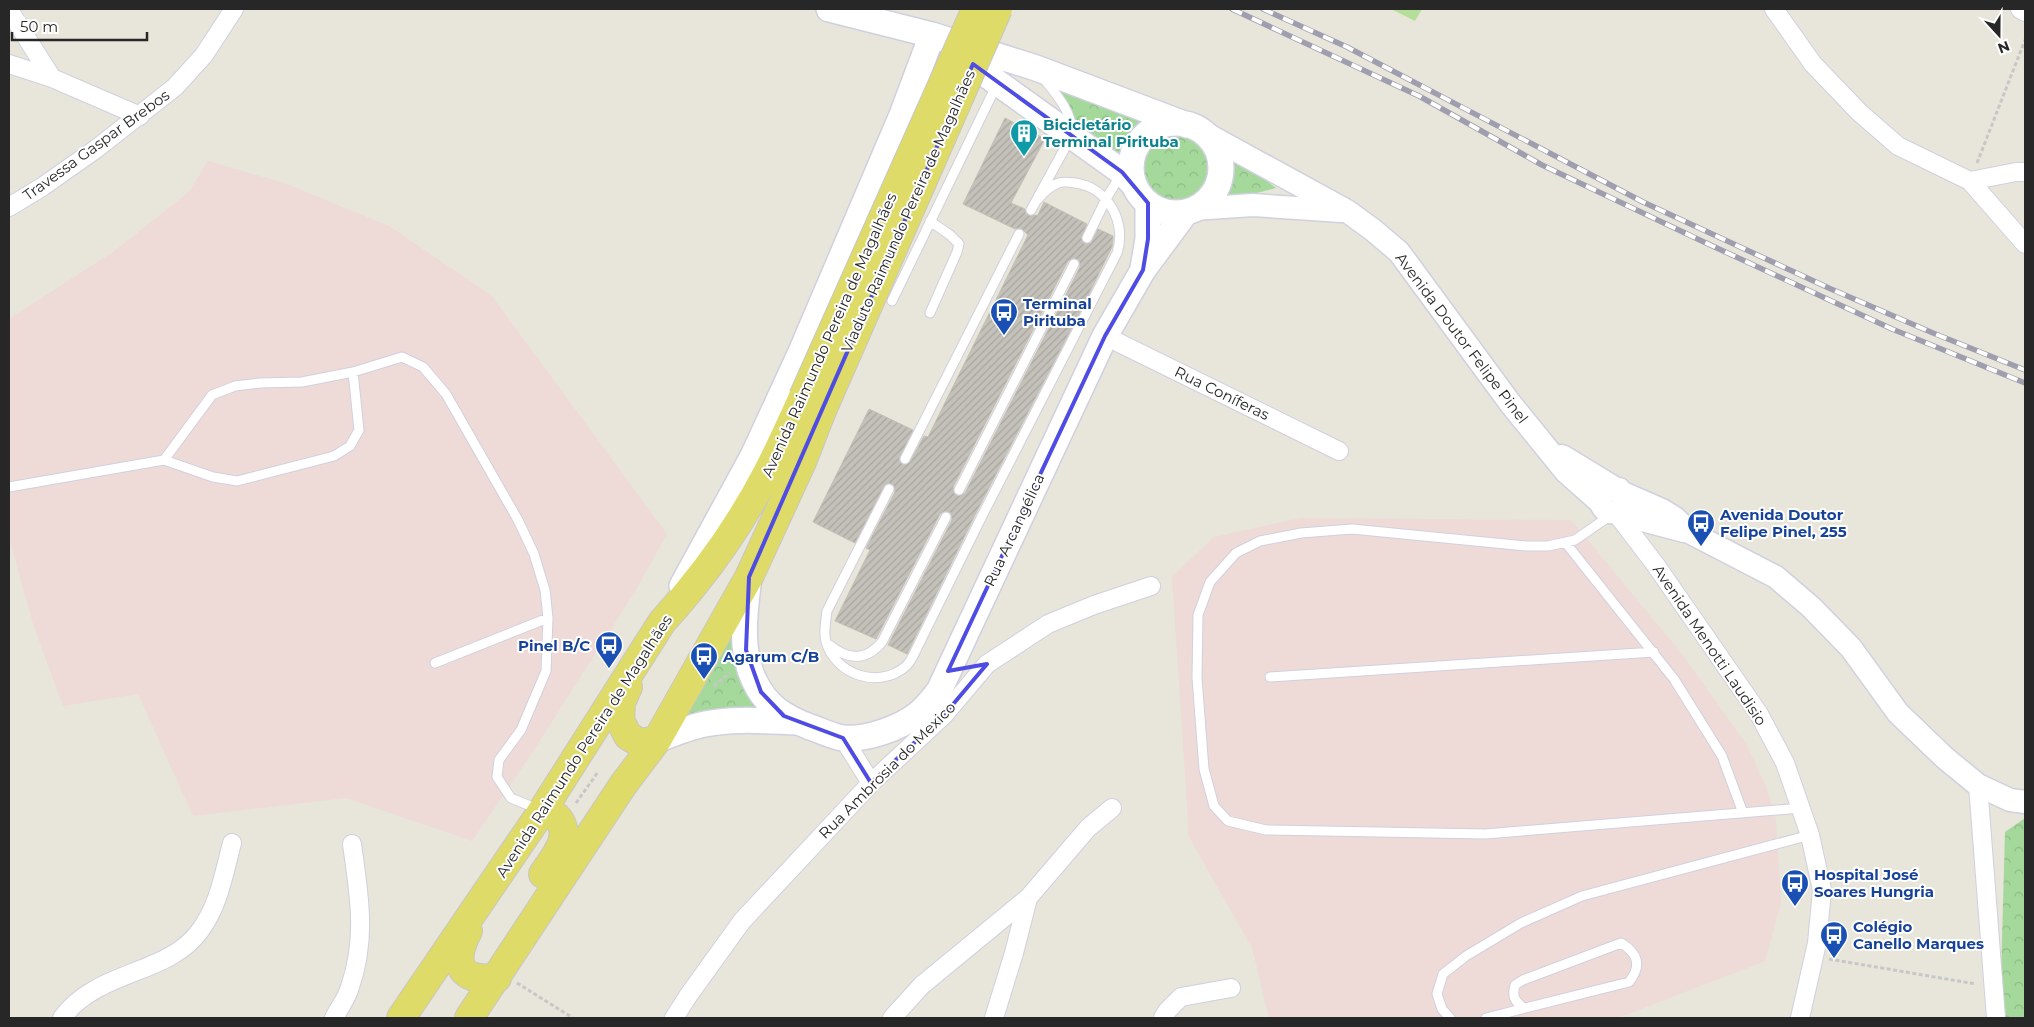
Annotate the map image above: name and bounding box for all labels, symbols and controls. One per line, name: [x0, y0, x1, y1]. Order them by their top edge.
scale bar: [12, 10, 148, 42]
north arrow: [1974, 10, 2024, 60]
text: 50 m: [20, 17, 58, 36]
text: N: [1995, 37, 2012, 58]
street label: Viaduto Raimundo Pereira de Magalhães: [837, 67, 979, 355]
street label: Travessa Gaspar Brebos: [19, 85, 173, 205]
place label: Bicicletário Terminal Pirituba: [1043, 115, 1179, 151]
building icon: Bicicletário Terminal Pirituba: [1009, 118, 1039, 157]
street label: Avenida Raimundo Pereira de Magalhães: [757, 190, 901, 480]
street label: Avenida Doutor Felipe Pinel: [1392, 249, 1532, 427]
place label: Terminal Pirituba: [1023, 294, 1092, 330]
bus stop icon: Terminal Pirituba: [989, 297, 1019, 336]
street label: Rua Coníferas: [1171, 362, 1273, 424]
street label: Rua Arcangélica: [980, 471, 1048, 589]
place label: Avenida Doutor Felipe Pinel, 255: [1719, 505, 1847, 541]
bus stop icon: Avenida Doutor Felipe Pinel, 255: [1686, 508, 1716, 547]
street label: Avenida Menotti Laudisio: [1649, 561, 1771, 729]
street label: Avenida Raimundo Pereira de Magalhães: [492, 611, 676, 881]
bus stop icon: Pinel B/C: [594, 630, 624, 669]
place label: Pinel B/C: [518, 636, 590, 655]
bus stop icon: Agarum C/B: [689, 641, 719, 680]
place label: Agarum C/B: [722, 647, 819, 666]
street label: Rua Ambrosia do Mexico: [814, 697, 960, 843]
place label: Hospital José Soares Hungria: [1814, 865, 1934, 901]
bus stop icon: Hospital José Soares Hungria: [1780, 868, 1810, 907]
place label: Colégio Canello Marques: [1853, 917, 1984, 953]
bus stop icon: Colégio Canello Marques: [1819, 920, 1849, 959]

